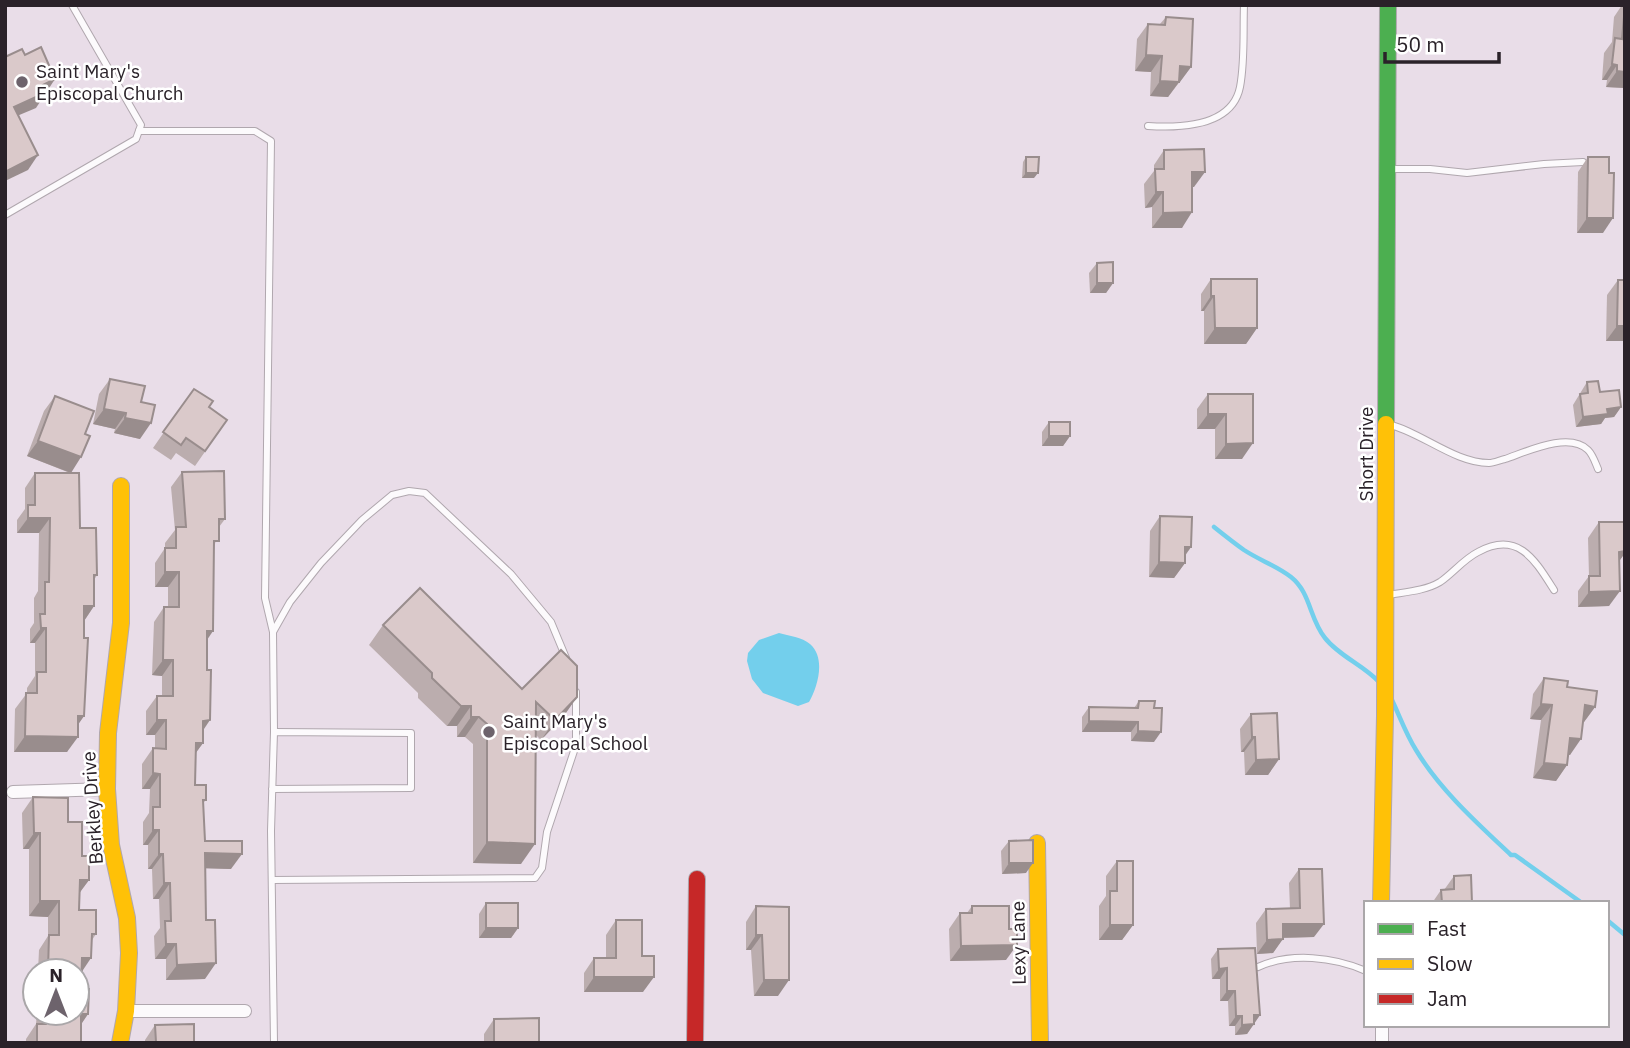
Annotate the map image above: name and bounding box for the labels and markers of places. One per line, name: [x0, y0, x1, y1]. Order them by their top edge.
place label: Saint Mary's Episcopal Church: [36, 59, 184, 105]
marker: Saint Mary's Episcopal Church: [14, 74, 30, 90]
place label: Saint Mary's Episcopal School: [503, 709, 648, 755]
marker: Saint Mary's Episcopal School: [481, 724, 497, 740]

